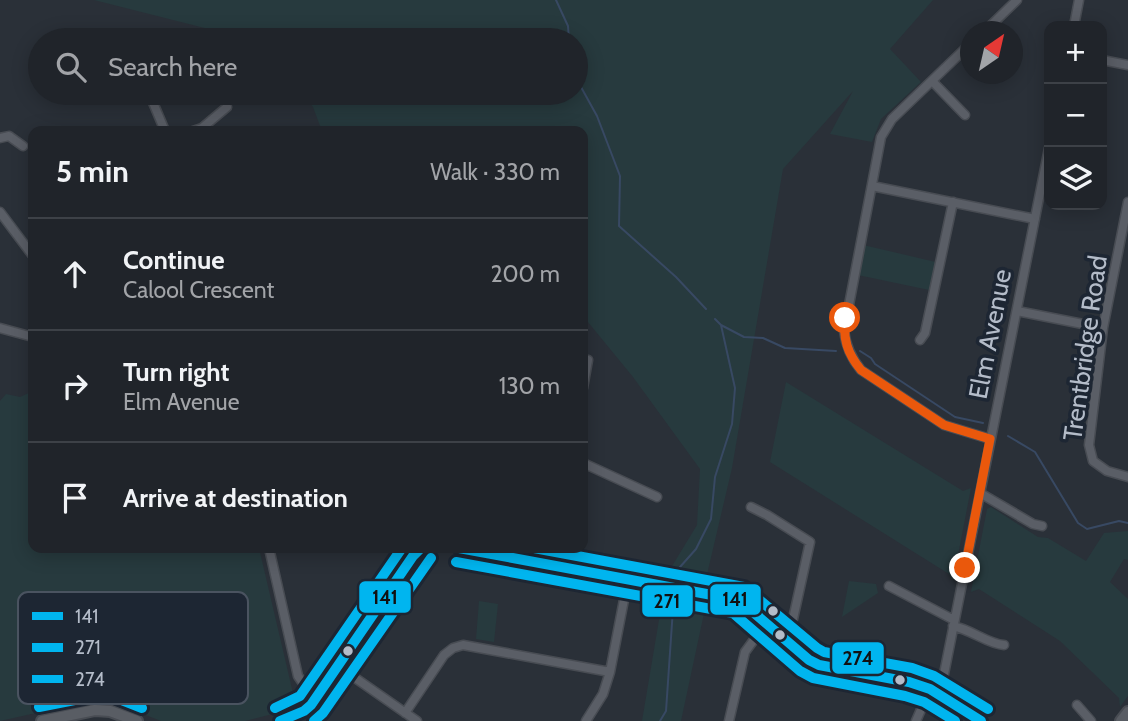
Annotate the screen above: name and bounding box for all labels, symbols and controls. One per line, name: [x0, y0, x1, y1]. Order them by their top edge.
north arrow: [960, 21, 1023, 84]
map controls: [1044, 21, 1107, 210]
button: +: [1044, 21, 1107, 84]
search box: [28, 28, 588, 105]
icon: search: [52, 48, 90, 86]
text: Search here: [108, 51, 237, 83]
button: −: [1044, 84, 1107, 147]
button: layers: [1044, 147, 1107, 210]
text: 5 min: [56, 153, 129, 190]
text: Walk · 330 m: [430, 158, 560, 186]
text: Continue: [123, 244, 225, 276]
street label: Trentbridge Road: [1056, 253, 1114, 443]
icon: ahead: [56, 255, 94, 293]
text: 200 m: [490, 260, 560, 288]
street label: Elm Avenue: [962, 266, 1018, 402]
text: Calool Crescent: [123, 276, 274, 304]
route start: [829, 302, 860, 333]
text: Turn right: [123, 356, 229, 388]
icon: right: [56, 367, 94, 405]
text: 130 m: [499, 372, 560, 400]
text: Elm Avenue: [123, 388, 239, 416]
icon: arrive: [56, 479, 94, 517]
text: Arrive at destination: [123, 482, 348, 514]
route end: [949, 552, 980, 583]
line badge: 141: [358, 580, 412, 614]
line badge: 141: [709, 583, 762, 616]
line badge: 271: [641, 584, 694, 618]
text: 141: [372, 586, 398, 609]
text: 141: [722, 588, 748, 611]
text: 271: [654, 590, 680, 613]
legend: [18, 592, 248, 704]
unlabelled marker: [766, 604, 780, 618]
text: 141: [75, 605, 98, 628]
unlabelled marker: [773, 628, 787, 642]
text: 271: [75, 636, 101, 659]
line badge: 274: [831, 641, 885, 675]
unlabelled marker: [341, 644, 355, 658]
text: 274: [843, 647, 873, 670]
text: 274: [75, 668, 105, 691]
unlabelled marker: [893, 673, 907, 687]

